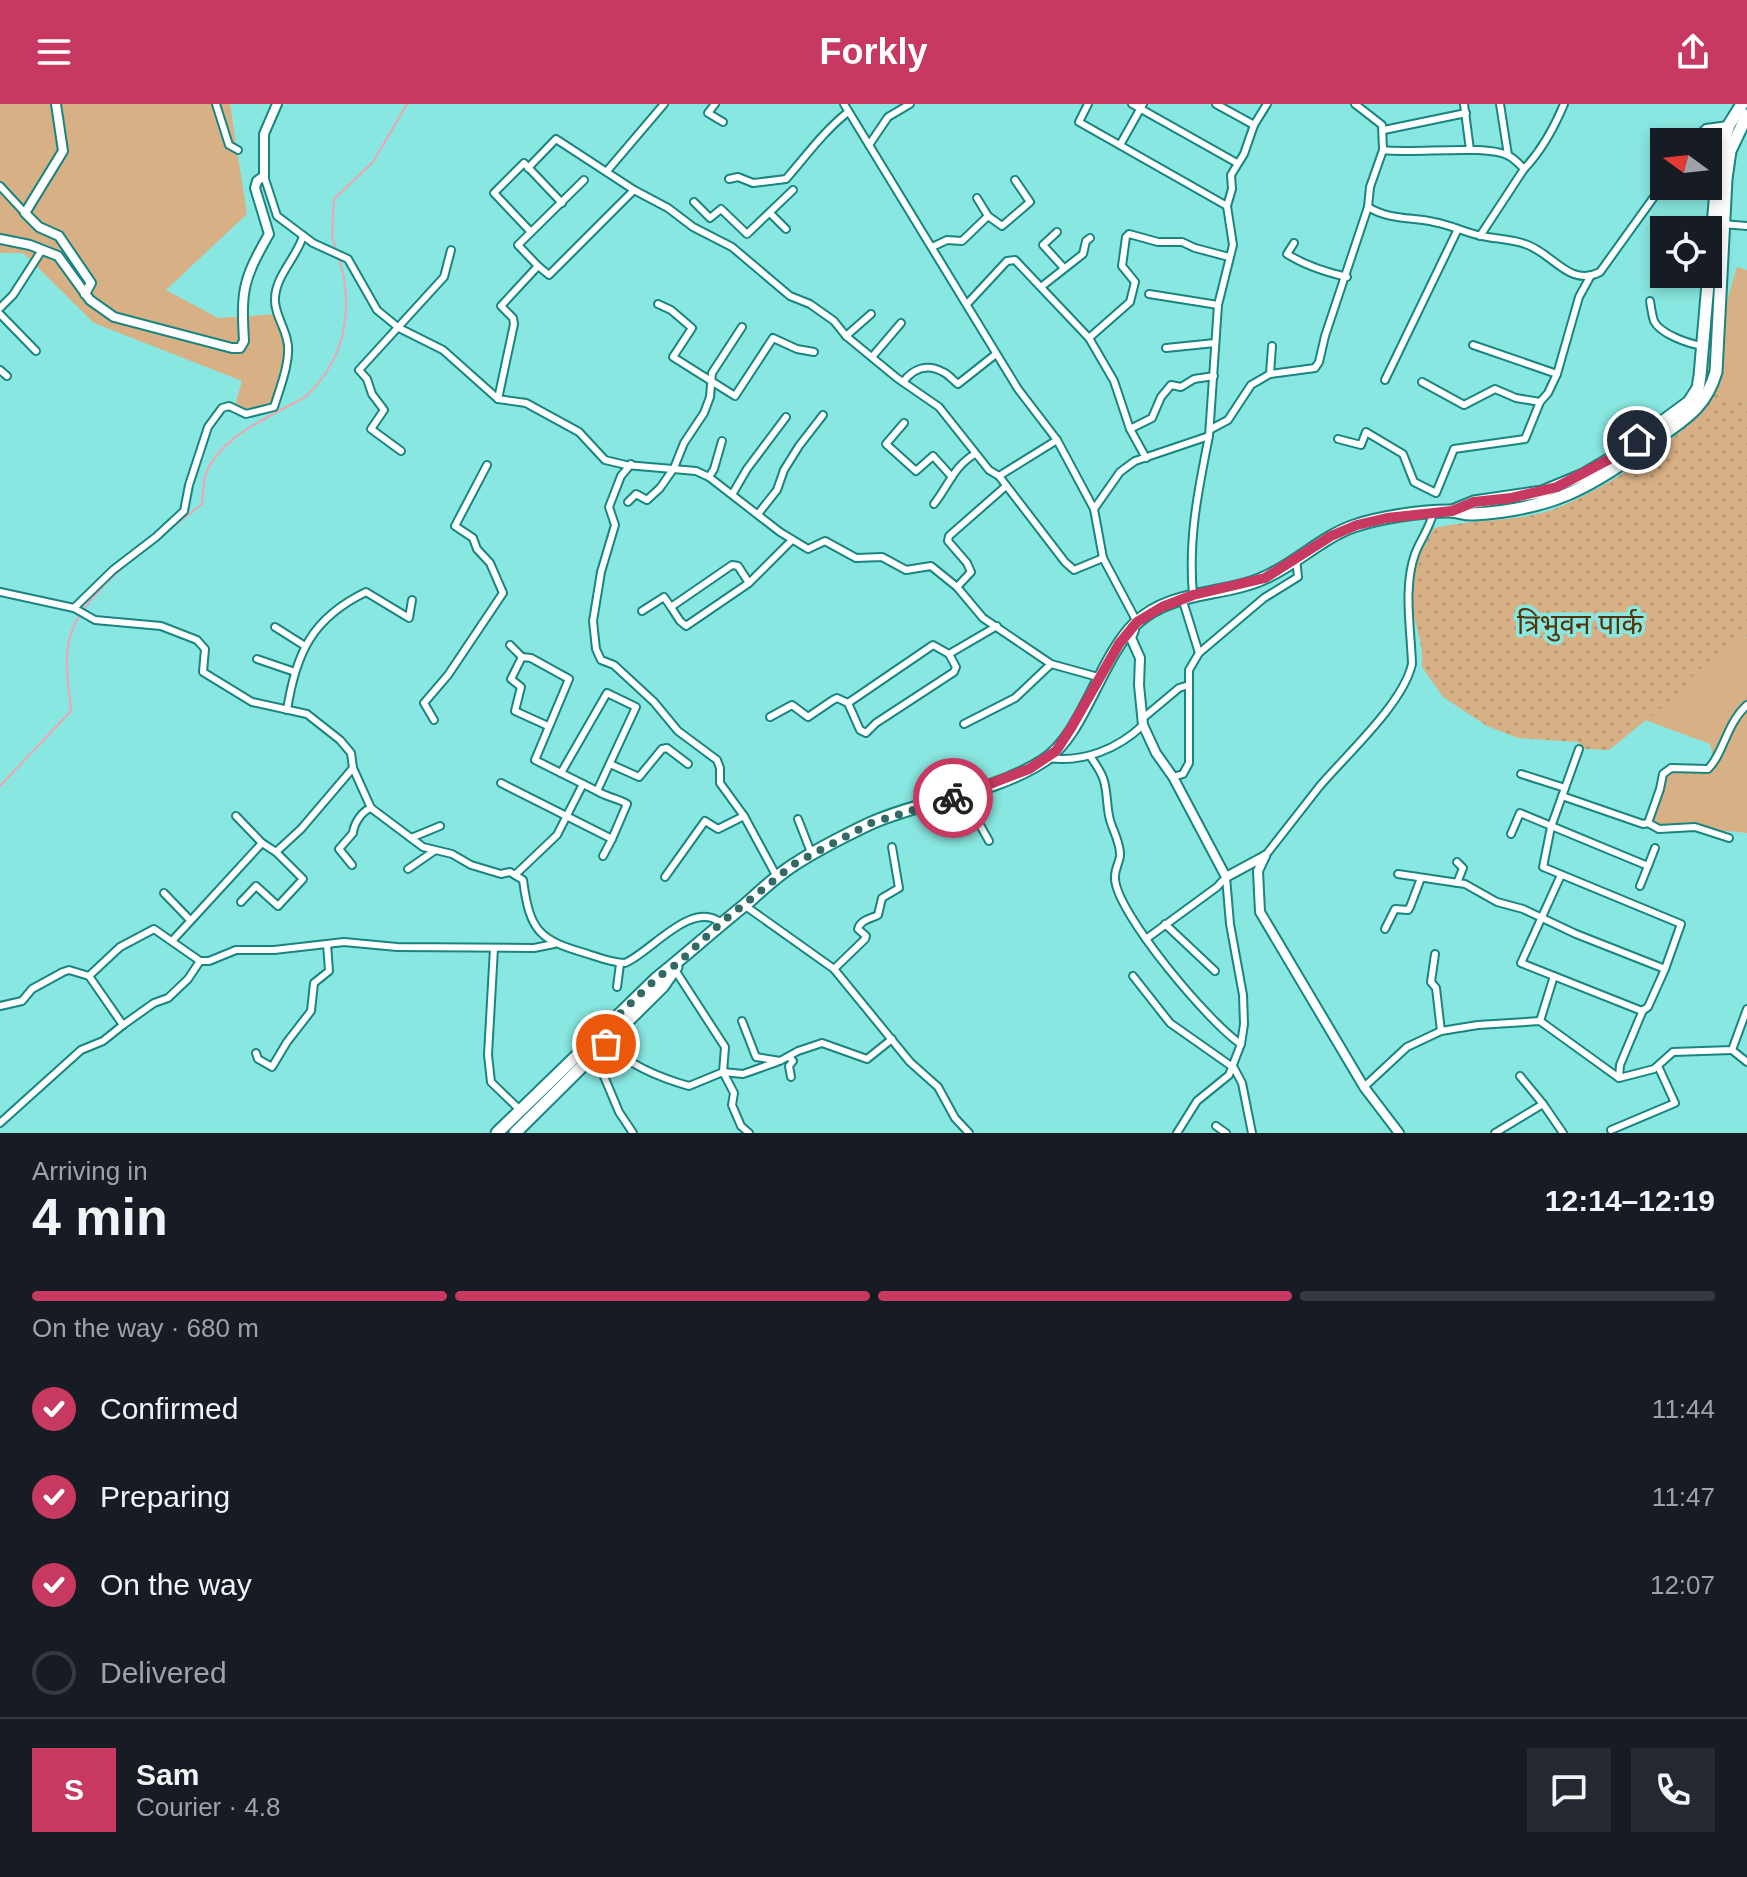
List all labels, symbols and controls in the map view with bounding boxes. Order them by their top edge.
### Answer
icon: menu [32,30,76,74]
icon: share [1671,30,1715,74]
text: Forkly [819,31,928,72]
north arrow [1650,128,1722,200]
map controls [1650,128,1722,288]
button: locate [1650,216,1722,288]
pin [1603,406,1671,474]
icon: home [1615,418,1659,462]
park label: त्रिभुवन पार्क [1517,608,1643,642]
courier [913,758,993,838]
icon: bike [931,776,975,820]
pin [572,1010,640,1078]
icon: bag [584,1022,628,1066]
text: Arriving in [32,1156,148,1186]
text: 12:14–12:19 [1545,1184,1715,1217]
text: 4 min [32,1188,168,1246]
text: On the way · 680 m [32,1313,259,1343]
icon: check [32,1387,76,1431]
text: Confirmed [100,1392,238,1425]
text: 11:44 [1652,1394,1715,1424]
icon: check [32,1475,76,1519]
text: Preparing [100,1480,230,1513]
text: 11:47 [1652,1482,1715,1512]
icon: check [32,1563,76,1607]
text: On the way [100,1568,252,1601]
text: 12:07 [1650,1570,1715,1600]
text: Delivered [100,1656,227,1689]
button: chat [1527,1748,1611,1832]
button: phone [1631,1748,1715,1832]
text: Sam [136,1758,199,1791]
text: S [64,1773,84,1806]
text: Courier · 4.8 [136,1792,281,1822]

